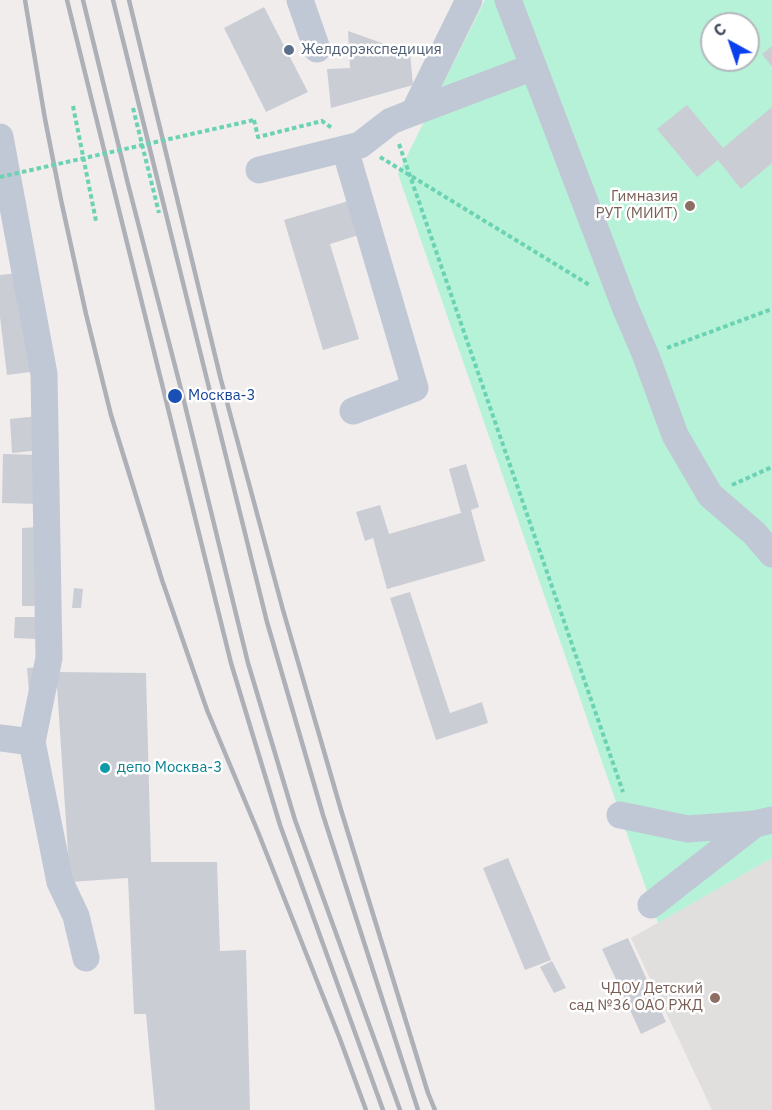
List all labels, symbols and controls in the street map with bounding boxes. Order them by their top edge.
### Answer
north arrow [700,12,760,72]
text: С [709,19,730,41]
place label: Желдорэкспедиция [301,41,442,59]
marker: Желдорэкспедиция [282,43,296,57]
place label: Гимназия РУТ (МИИТ) [595,188,678,223]
marker: Гимназия РУТ (МИИТ) [683,199,697,213]
marker: Москва-3 [166,387,184,405]
place label: Москва-3 [188,387,256,405]
place label: депо Москва-3 [117,759,222,777]
marker: депо Москва-3 [98,761,112,775]
place label: ЧДОУ Детский сад №36 ОАО РЖД [569,980,703,1015]
marker: ЧДОУ Детский сад №36 ОАО РЖД [708,991,722,1005]

